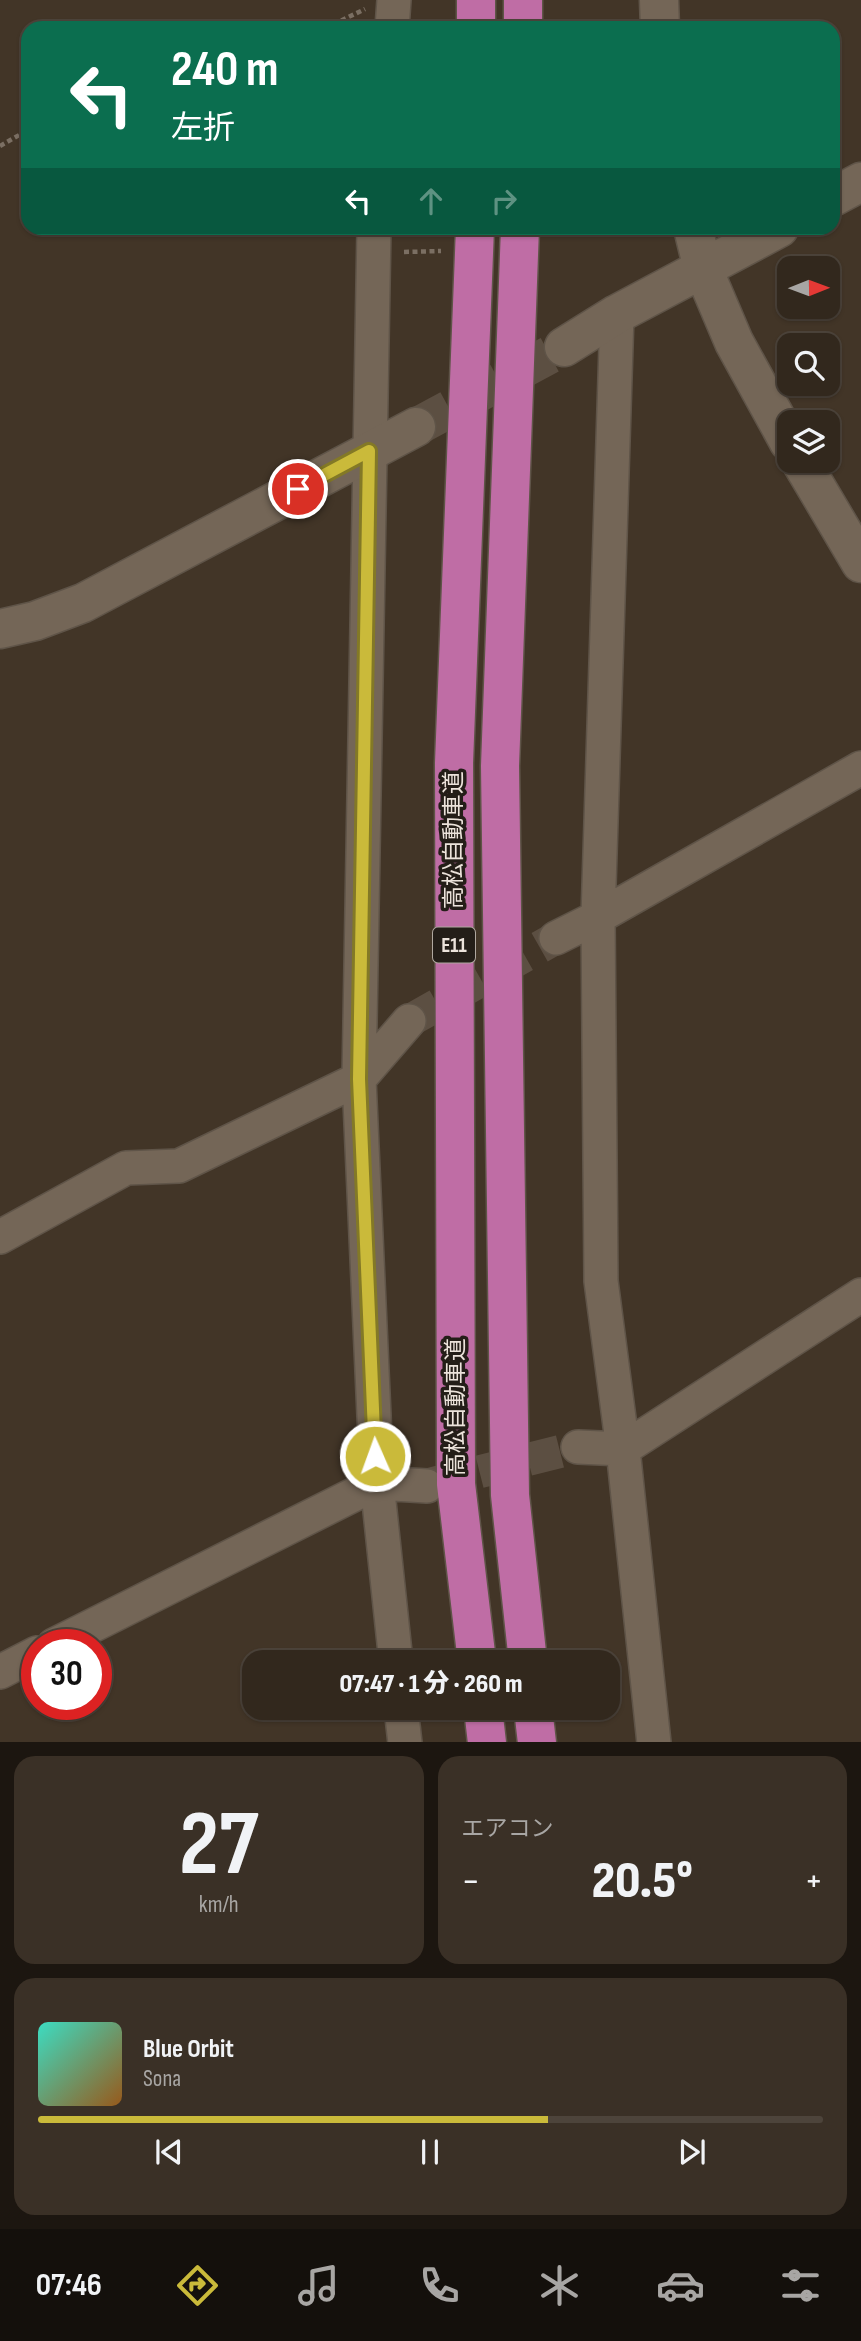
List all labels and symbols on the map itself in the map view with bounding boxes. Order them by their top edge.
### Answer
north arrow [777,256,840,318]
pin [268,459,328,519]
street label: 高松自動車道 [440,771,468,909]
road number: E11 [433,928,475,962]
street label: 高松自動車道 [442,1338,470,1476]
position arrow [338,1419,412,1493]
speed limit sign: 30 [21,1629,112,1720]

